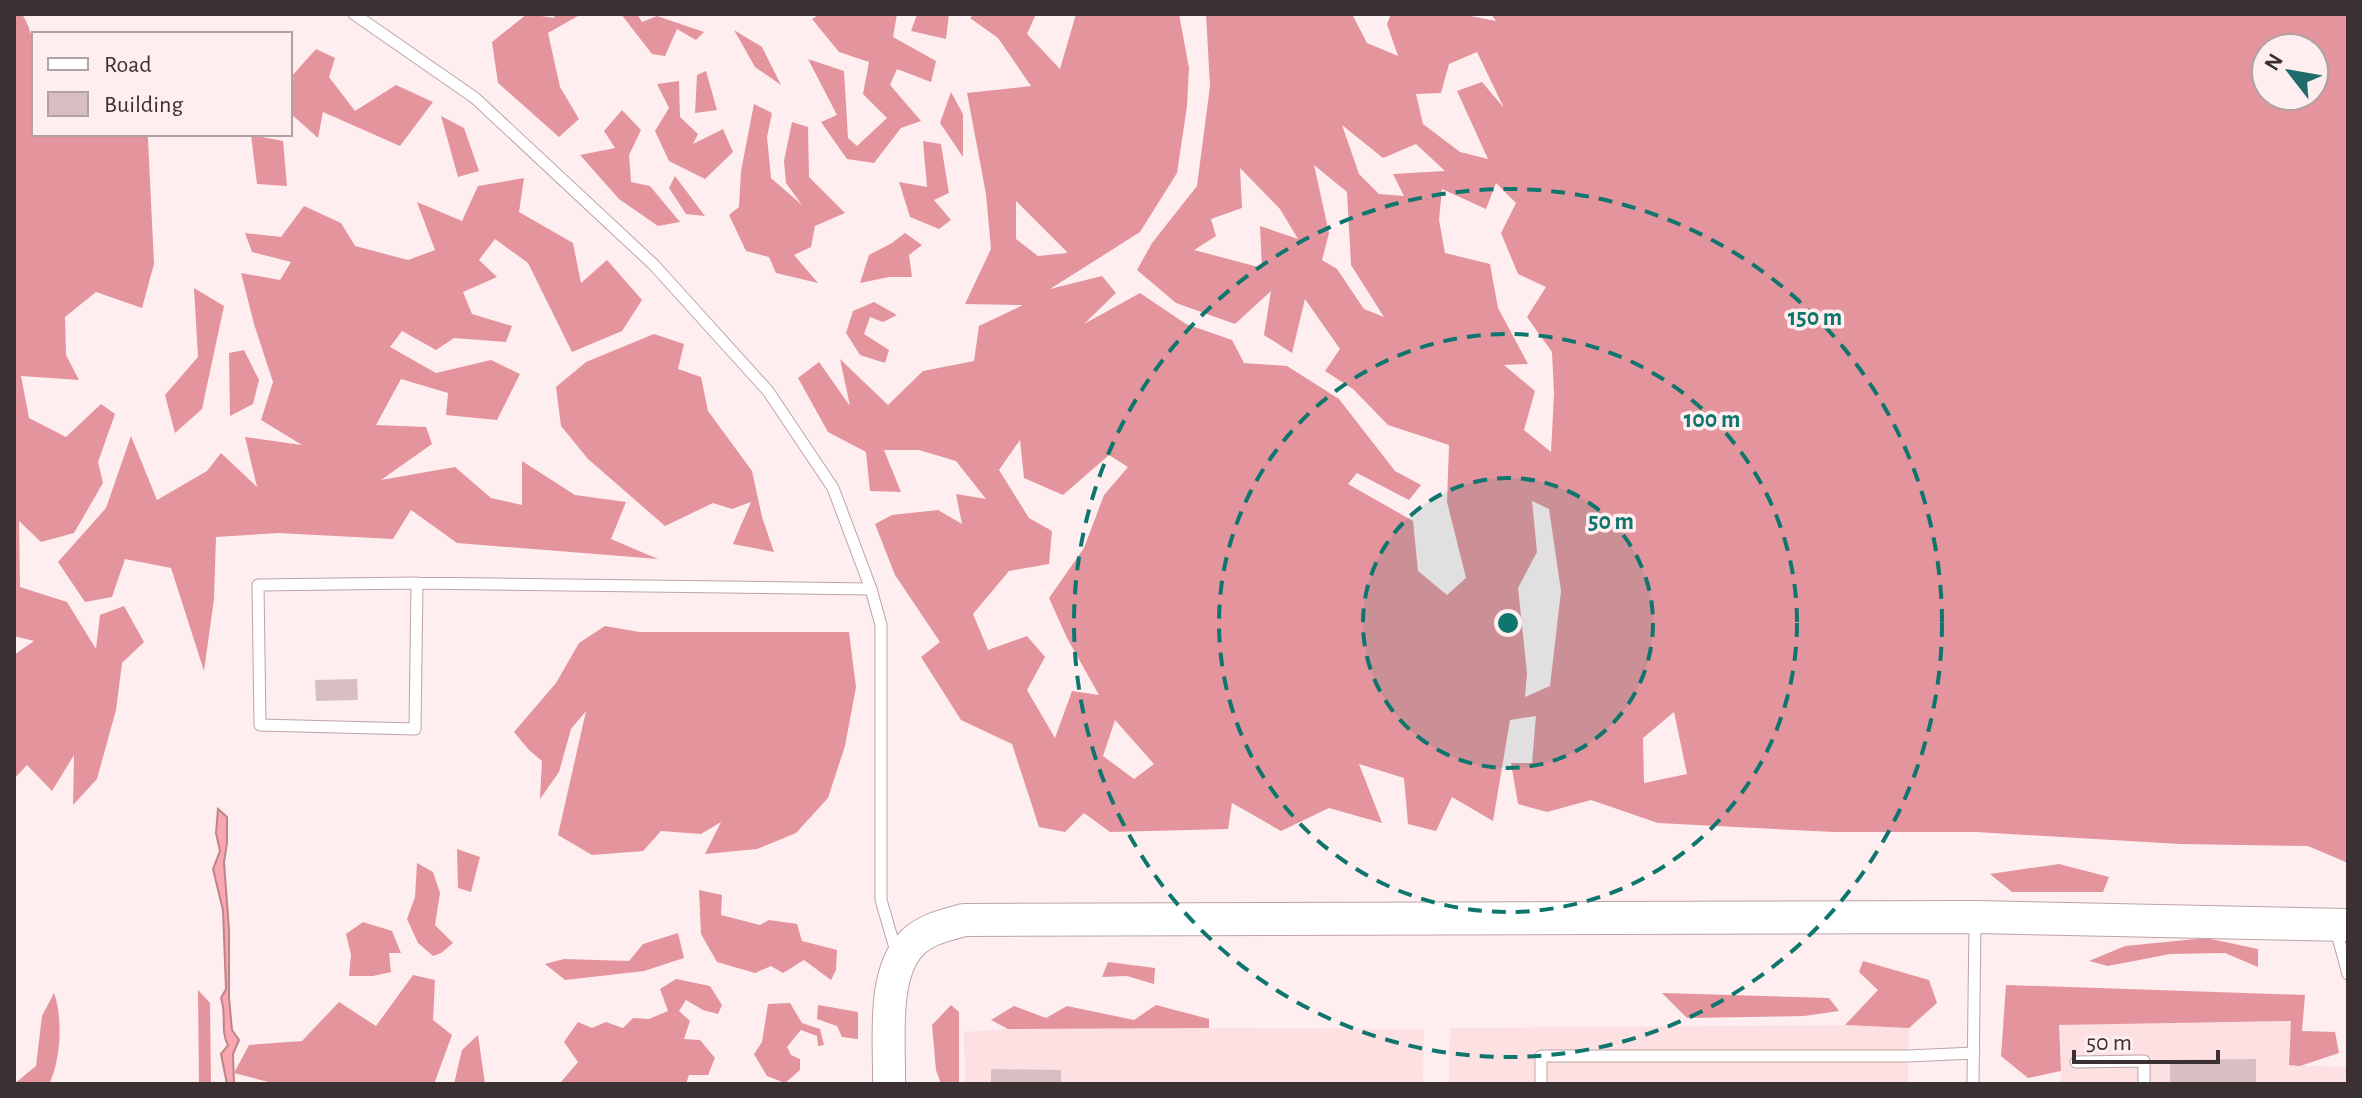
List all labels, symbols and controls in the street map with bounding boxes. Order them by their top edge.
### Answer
legend [32,32,292,136]
north arrow [2250,32,2330,112]
text: N [2260,50,2287,74]
text: Road [104,53,152,77]
text: Building [104,93,183,117]
text: 150 m [1788,306,1842,330]
text: 100 m [1684,408,1740,432]
text: 50 m [1588,510,1634,534]
centre of rings [1494,609,1522,637]
scale bar [2074,1014,2218,1064]
text: 50 m [2086,1031,2132,1055]

